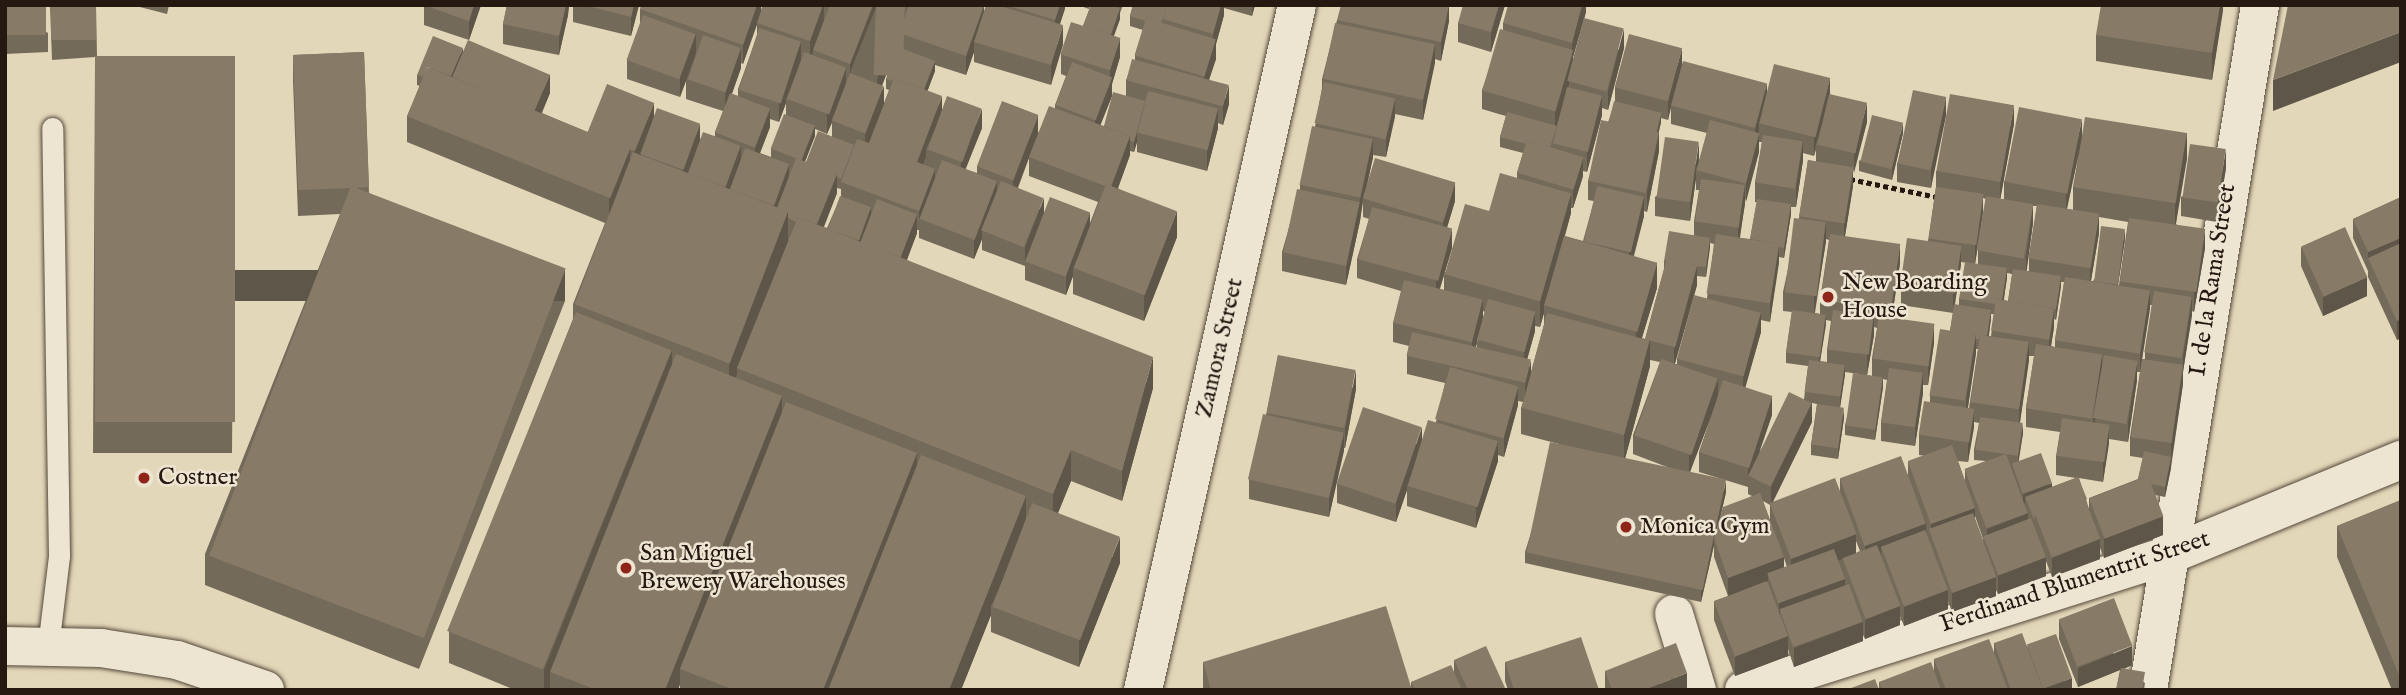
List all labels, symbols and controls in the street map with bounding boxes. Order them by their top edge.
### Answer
street label: I. de la Rama Street [2184,182,2242,378]
place label: New Boarding House [1842,269,1987,325]
street label: Zamora Street [1190,275,1250,421]
marker: New Boarding House [1820,289,1836,305]
place label: Costner [158,464,237,492]
marker: Costner [136,470,152,486]
place label: Monica Gym [1640,513,1770,541]
marker: Monica Gym [1618,519,1634,535]
street label: Ferdinand Blumentrit Street [1937,525,2213,639]
place label: San Miguel Brewery Warehouses [640,540,846,596]
marker: San Miguel Brewery Warehouses [618,560,634,576]

